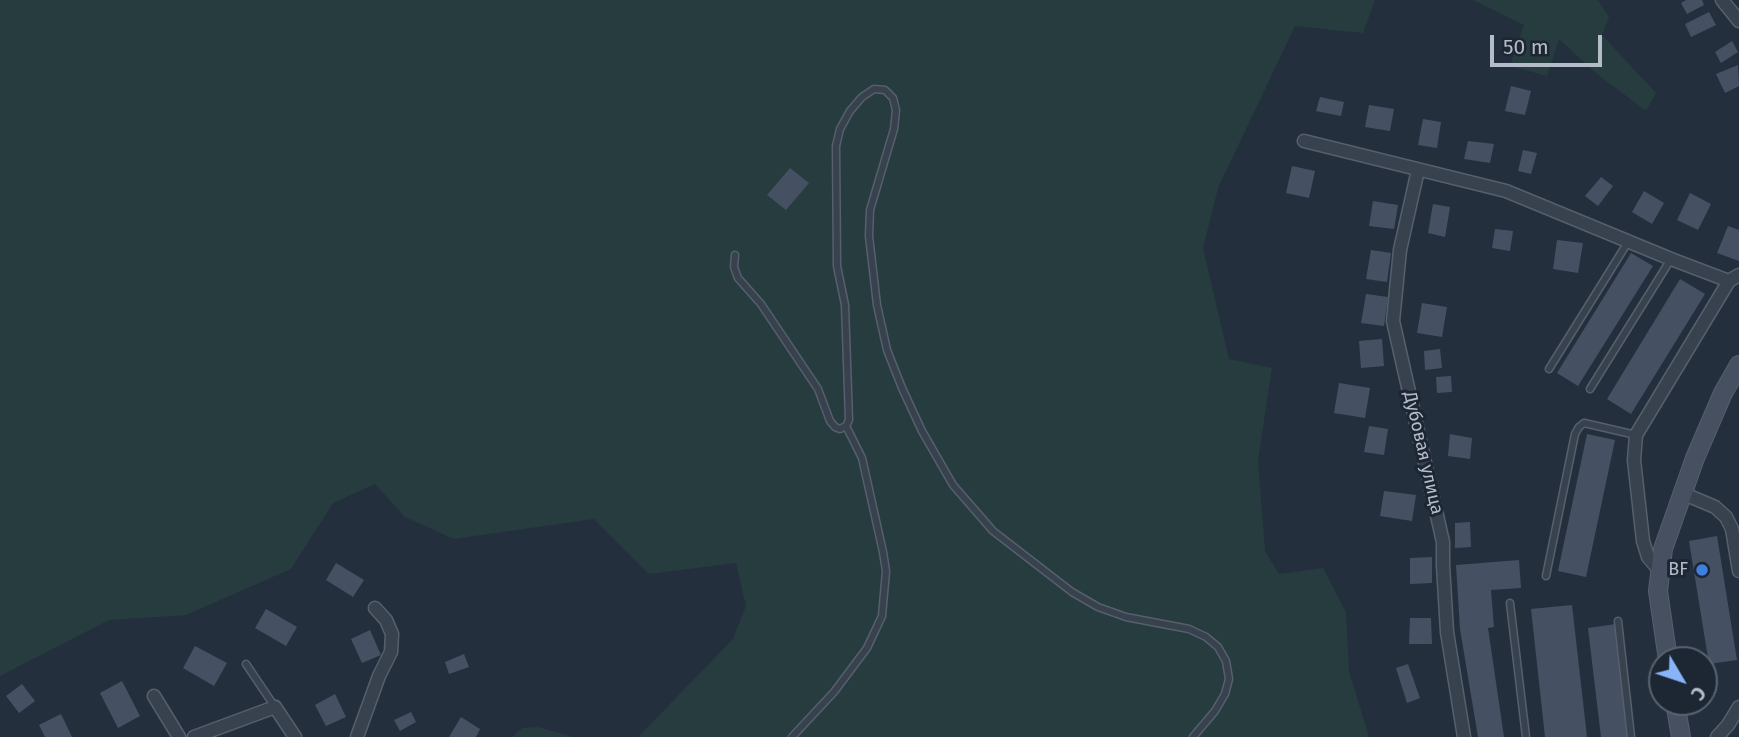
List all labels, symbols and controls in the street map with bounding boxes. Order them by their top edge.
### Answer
scale bar [1494,21,1606,65]
text: 50 m [1503,34,1549,60]
street label: Дубовая улица [1398,390,1448,516]
place label: BF [1668,559,1688,581]
marker: BF [1694,562,1710,578]
north arrow [1648,646,1718,716]
text: С [1686,682,1711,705]

